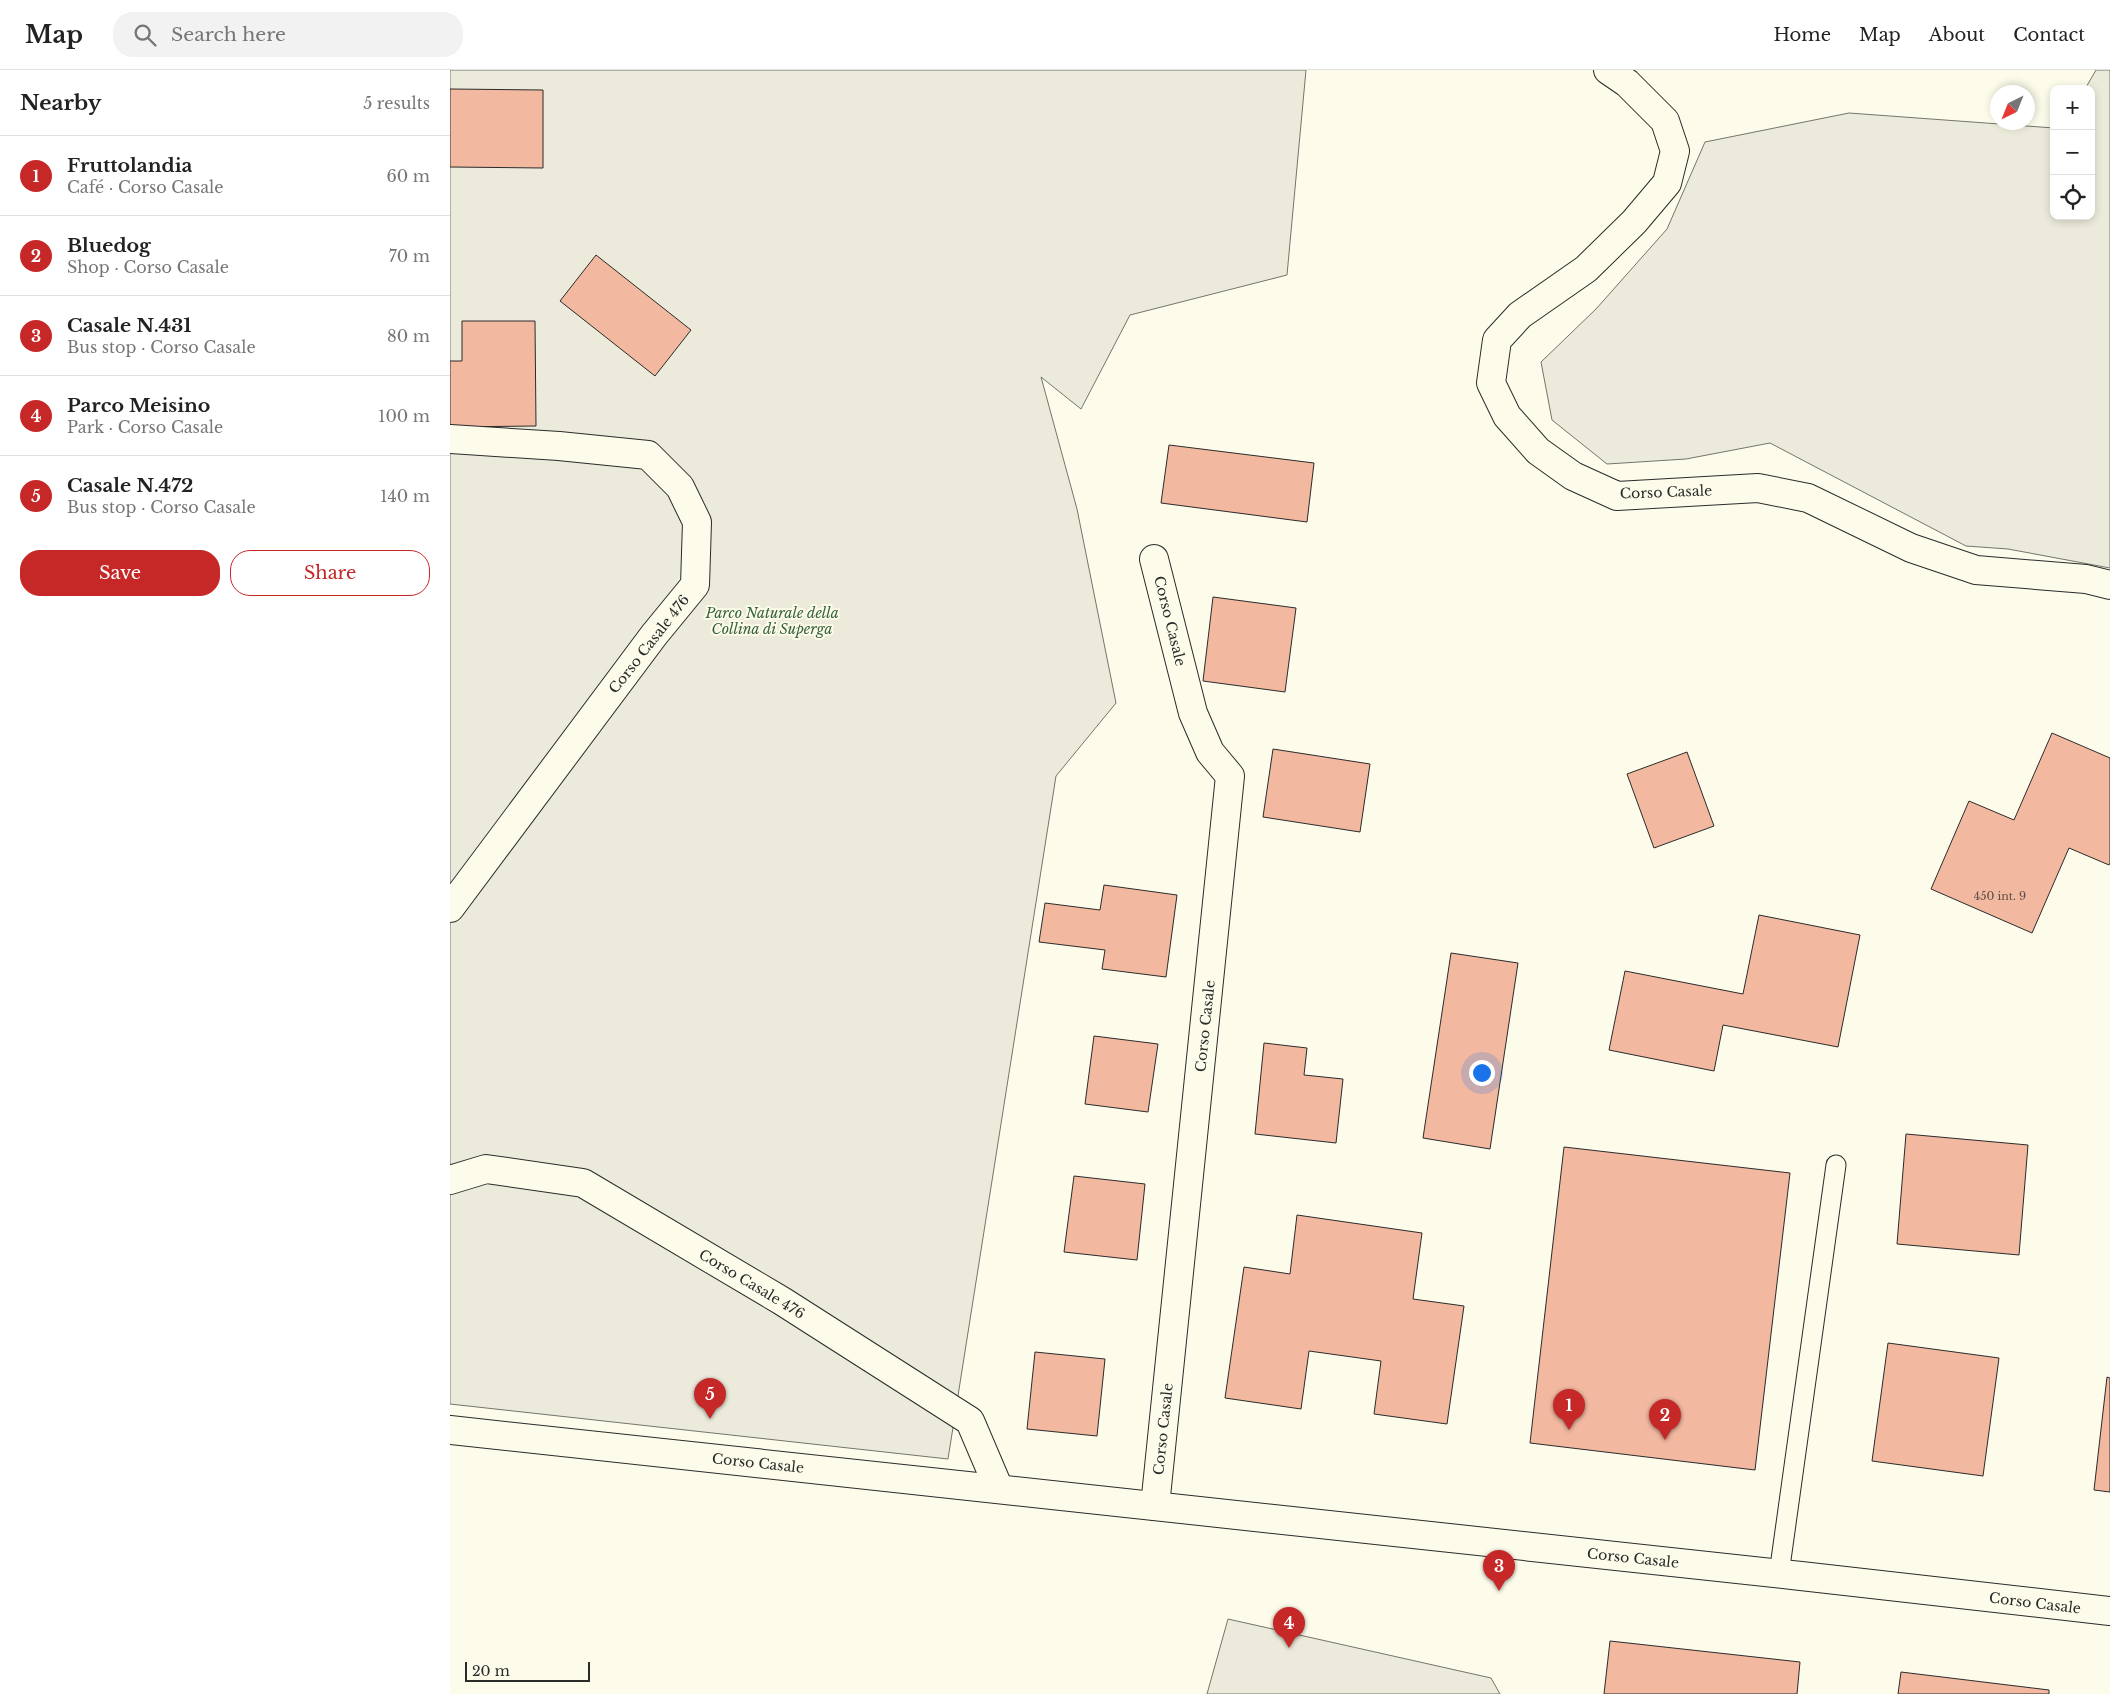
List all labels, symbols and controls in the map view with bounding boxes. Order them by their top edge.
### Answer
search box [113,12,463,57]
text: Map [25,20,83,49]
icon: search [131,21,159,49]
text: Search here [171,23,286,46]
text: Home [1773,24,1831,46]
text: Map [1859,24,1901,46]
text: About [1929,24,1985,46]
text: Contact [2013,24,2085,46]
north arrow [1990,85,2035,130]
map controls [2050,85,2095,220]
button: + [2050,85,2095,130]
text: Nearby [20,90,101,116]
text: 5 results [363,93,430,113]
button: − [2050,130,2095,175]
text: Fruttolandia [67,154,193,177]
text: 1 [33,166,39,186]
text: 60 m [387,166,430,186]
button: locate [2050,175,2095,220]
text: Café · Corso Casale [67,177,223,197]
text: Bluedog [67,234,151,257]
text: 2 [31,246,41,266]
text: 70 m [389,246,430,266]
text: Shop · Corso Casale [67,257,229,277]
text: Casale N.431 [67,314,192,337]
text: 3 [31,326,41,346]
text: 80 m [387,326,430,346]
text: Bus stop · Corso Casale [67,337,256,357]
text: Parco Meisino [67,394,210,417]
text: 4 [31,406,41,426]
text: 100 m [378,406,430,426]
text: Park · Corso Casale [67,417,223,437]
text: Casale N.472 [67,474,193,497]
street label: Corso Casale [1620,481,1712,503]
text: 5 [31,486,41,506]
text: 140 m [380,486,430,506]
text: Bus stop · Corso Casale [67,497,256,517]
button: Save [20,550,220,596]
button: Share [230,550,430,596]
street label: Corso Casale [1150,574,1190,668]
street label: Corso Casale 476 [605,591,693,697]
park label: Parco Naturale della Collina di Superga [704,604,839,638]
house number: 450 int. 9 [1974,889,2026,903]
street label: Corso Casale [1191,979,1219,1073]
your location [1469,1060,1495,1086]
street label: Corso Casale 476 [696,1245,808,1323]
pin: 5 [694,1378,726,1419]
street label: Corso Casale [1149,1382,1177,1476]
pin: 1 [1553,1389,1585,1430]
pin: 2 [1649,1399,1681,1440]
street label: Corso Casale [711,1449,805,1477]
street label: Corso Casale [1586,1544,1680,1572]
pin: 3 [1483,1550,1515,1591]
street label: Corso Casale [1988,1588,2082,1618]
pin: 4 [1273,1607,1305,1648]
scale bar [465,1659,590,1682]
text: 20 m [472,1662,510,1680]

